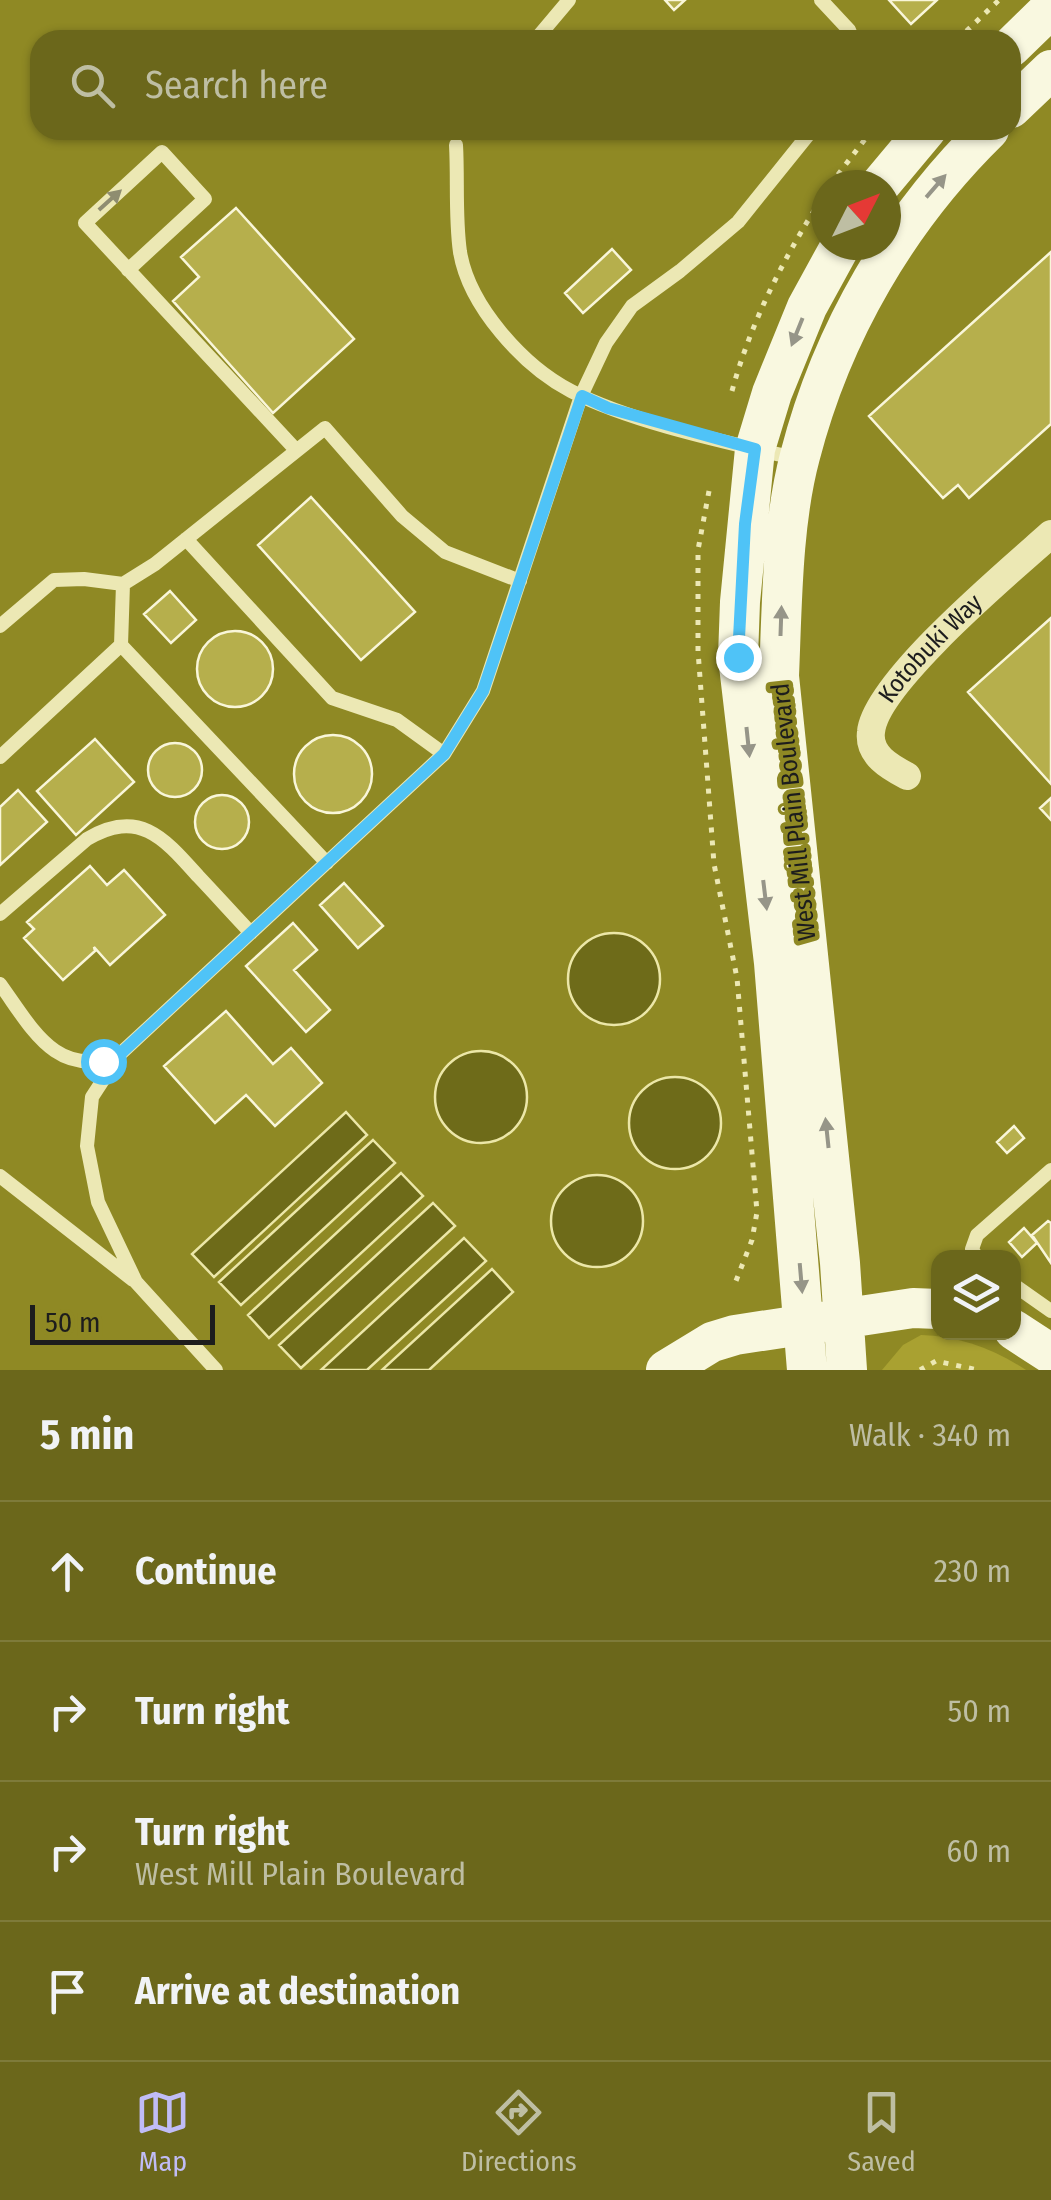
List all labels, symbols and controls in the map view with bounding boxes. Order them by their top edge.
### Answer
search box [30,30,1021,140]
icon: search [65,58,120,113]
text: Search here [145,62,328,108]
north arrow [811,170,901,260]
one-way arrow [925,174,947,199]
one-way arrow [98,189,122,212]
one-way arrow [788,317,804,347]
street label: Kotobuki Way [872,588,989,709]
one-way arrow [773,605,789,637]
route end [716,635,762,681]
street label: West Mill Plain Boulevard [766,682,822,942]
one-way arrow [740,727,756,759]
one-way arrow [758,880,774,911]
route start [81,1039,127,1085]
one-way arrow [819,1116,835,1148]
map controls [931,1250,1021,1340]
button: layers [931,1250,1021,1340]
one-way arrow [793,1263,809,1295]
scale bar [30,1300,215,1344]
text: 50 m [45,1306,101,1339]
text: 5 min [40,1410,134,1460]
text: Walk · 340 m [849,1416,1011,1454]
icon: ahead [40,1544,95,1599]
text: Continue [135,1548,276,1594]
text: 230 m [934,1552,1011,1590]
icon: right [40,1684,95,1739]
text: Turn right [135,1688,289,1734]
text: 50 m [948,1692,1011,1730]
text: Turn right [135,1809,289,1855]
icon: right [40,1824,95,1879]
text: 60 m [946,1832,1011,1870]
text: West Mill Plain Boulevard [135,1855,466,1893]
icon: arrive [40,1964,95,2019]
text: Arrive at destination [135,1968,460,2014]
tab: Map [135,2085,190,2178]
tab: Directions [461,2085,577,2178]
tab: Saved [847,2085,916,2178]

